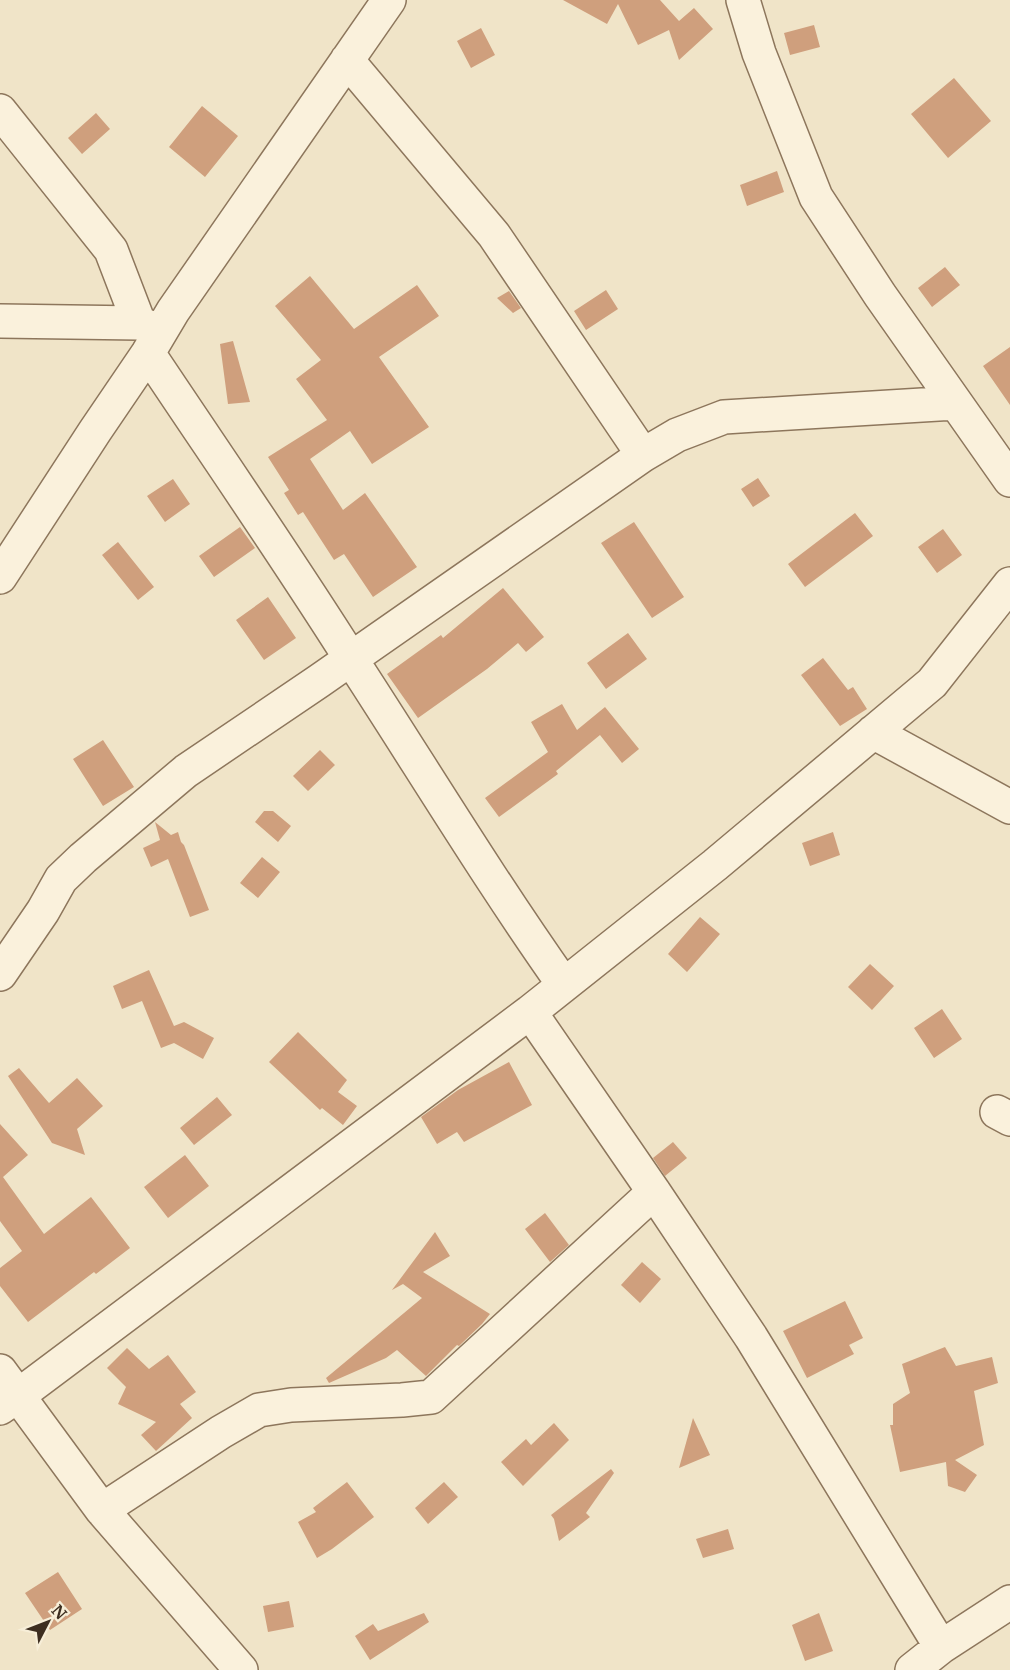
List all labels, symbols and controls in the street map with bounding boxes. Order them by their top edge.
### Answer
north arrow [18,1592,78,1652]
text: N [47,1601,71,1624]

